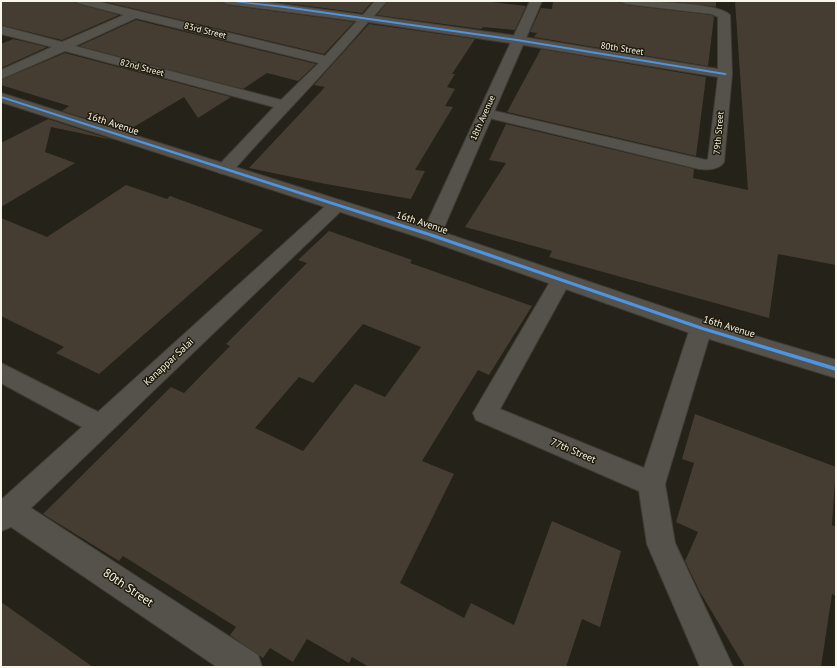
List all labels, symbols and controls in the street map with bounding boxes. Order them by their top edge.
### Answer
street label: 83rd Street [183,21,227,41]
street label: 80th Street [600,40,644,58]
street label: 82nd Street [119,57,165,79]
street label: 18th Avenue [468,94,498,142]
street label: 16th Avenue [86,110,140,138]
street label: 79th Street [712,111,726,155]
street label: 16th Avenue [395,209,449,237]
street label: 16th Avenue [702,313,756,341]
street label: Kanappar Salai [142,336,196,388]
street label: 77th Street [549,436,597,466]
street label: 80th Street [100,566,156,610]

